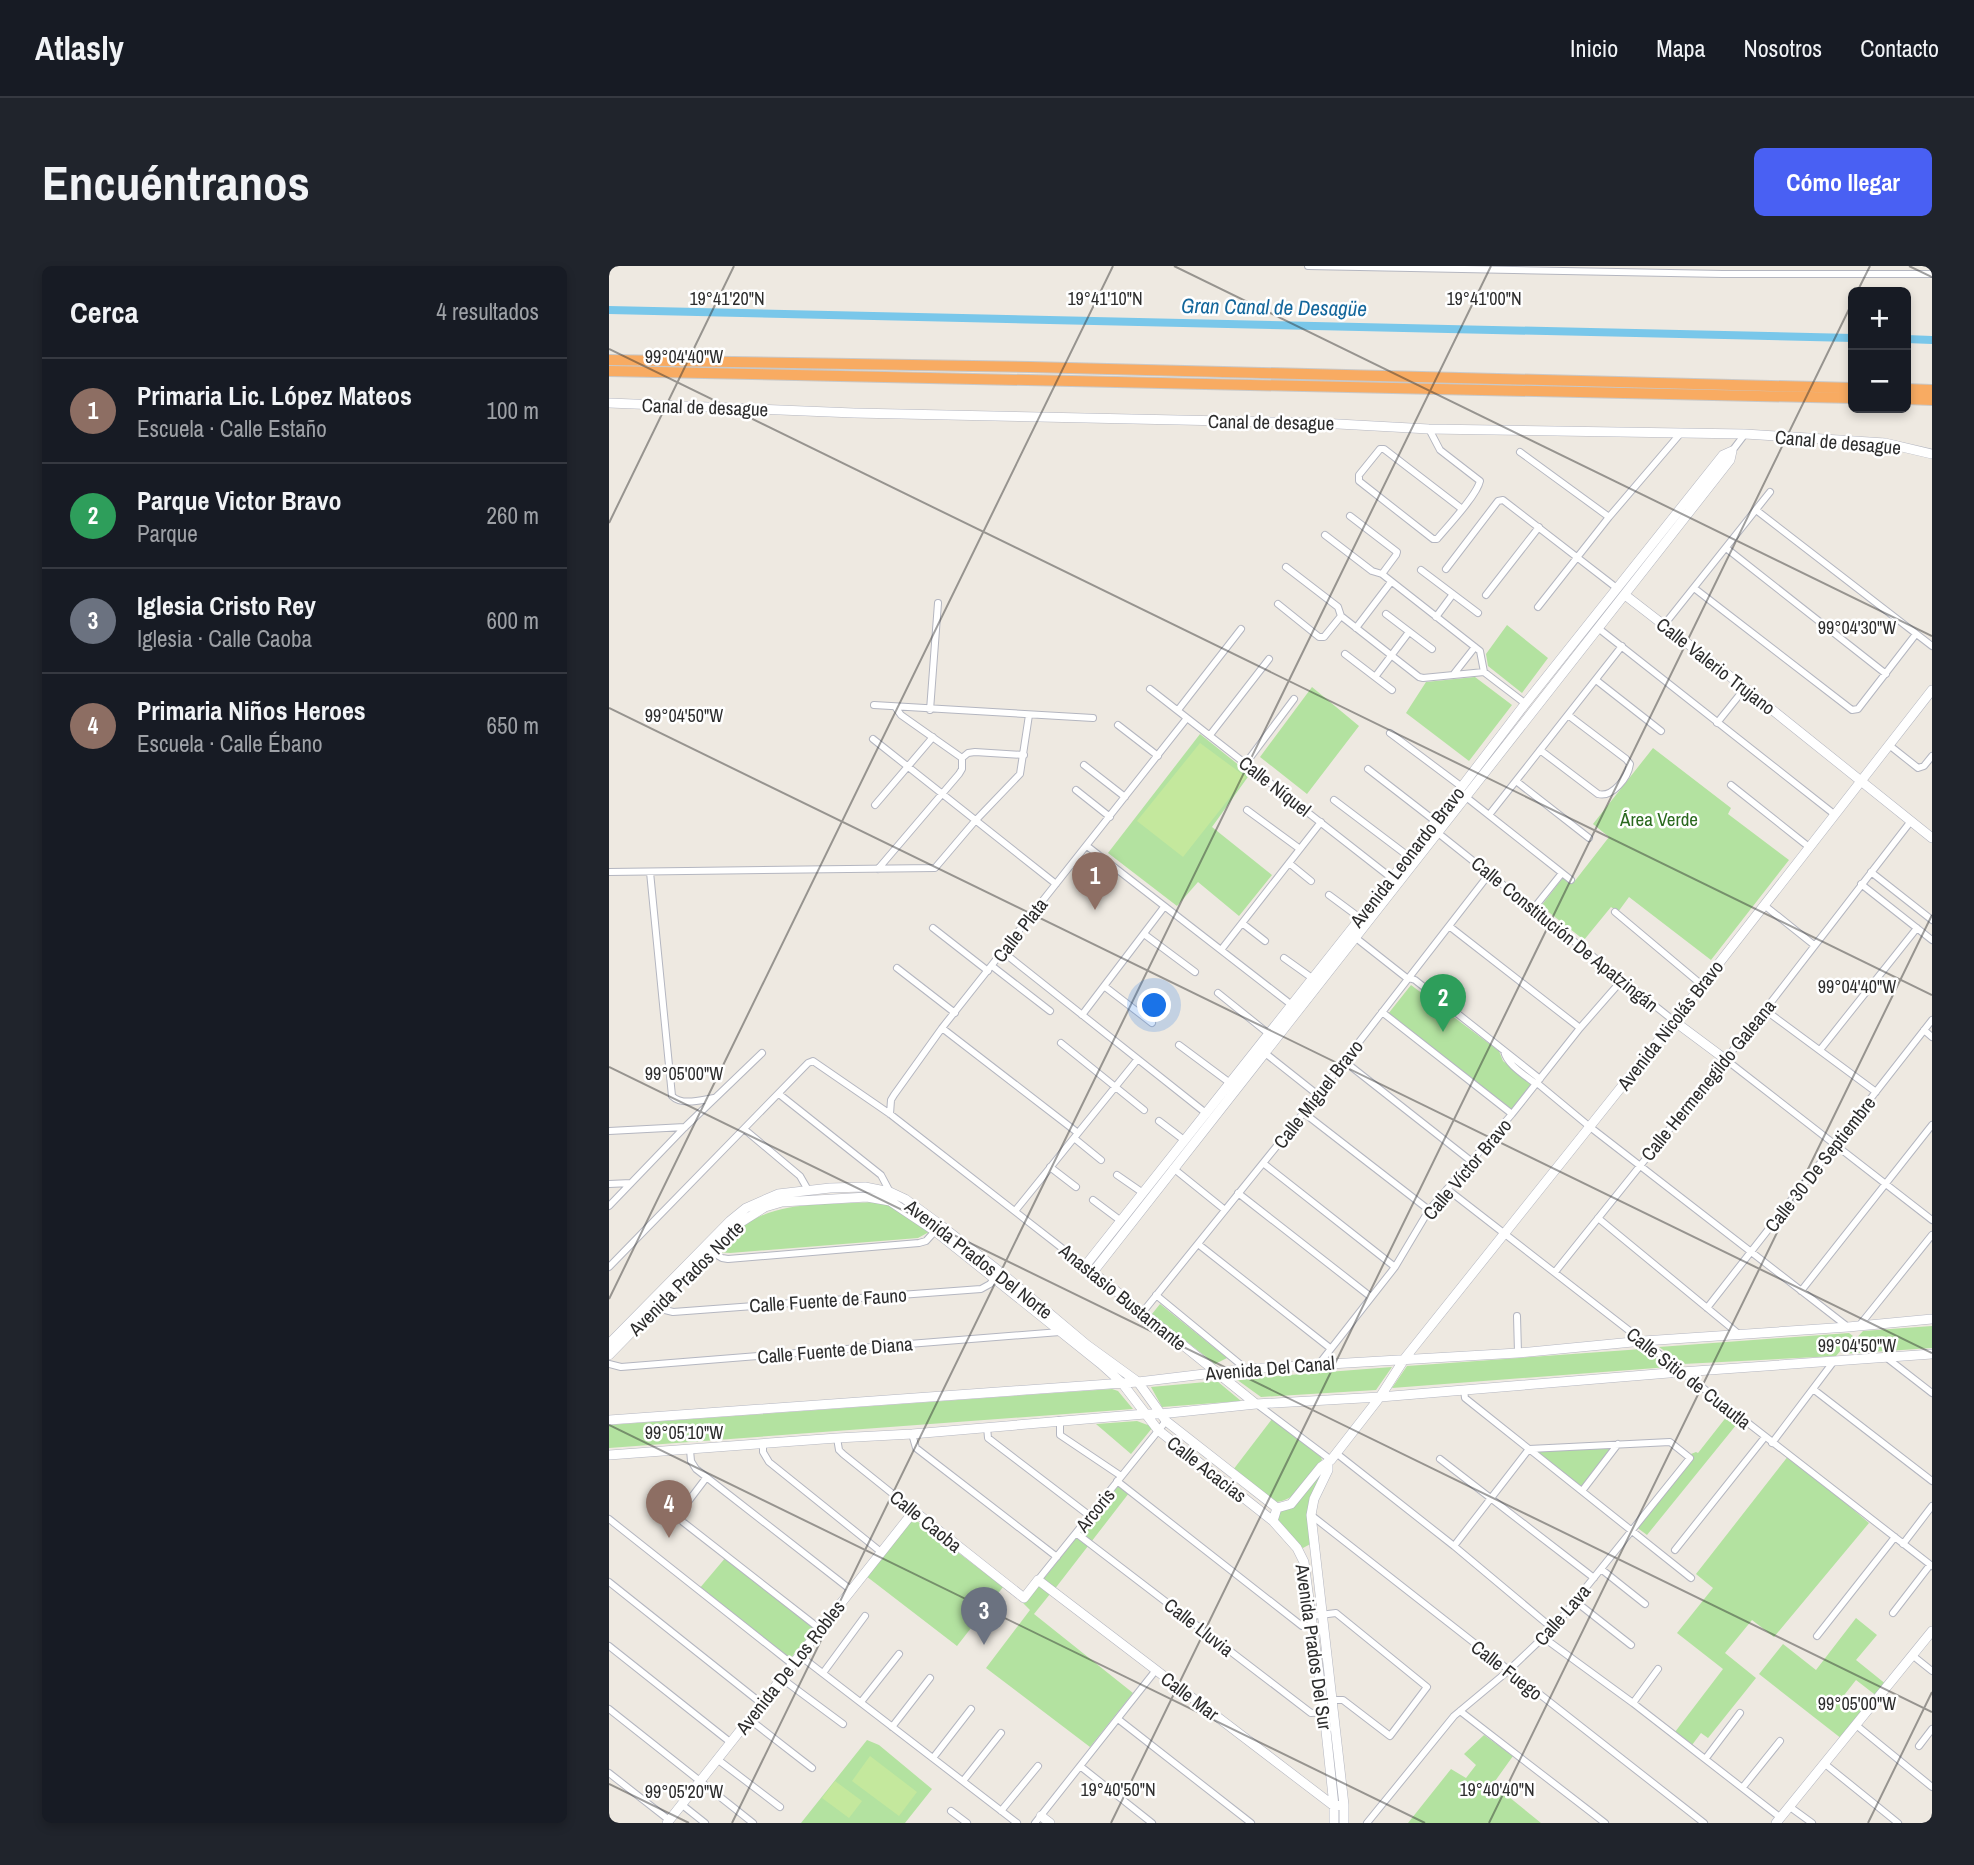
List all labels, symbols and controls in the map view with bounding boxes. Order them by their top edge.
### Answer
text: Atlasly [35,26,124,70]
text: Inicio [1570,32,1618,64]
text: Mapa [1656,32,1705,64]
text: Nosotros [1743,32,1822,64]
text: Contacto [1860,32,1939,64]
button: Cómo llegar [1754,148,1932,216]
text: Encuéntranos [42,149,310,215]
text: 19°41'20"N [689,286,765,311]
text: 19°41'10"N [1067,286,1143,311]
text: 19°41'00"N [1446,286,1522,311]
map controls [1848,287,1911,413]
button: + [1848,287,1911,350]
water label: Gran Canal de Desagüe [1181,291,1367,323]
text: Cerca [70,292,138,332]
text: 4 resultados [436,296,539,327]
text: 99°04'40"W [645,344,723,369]
button: − [1848,350,1911,413]
text: Primaria Lic. López Mateos [137,378,412,413]
street label: Canal de desague [641,392,769,422]
text: 1 [88,395,98,426]
text: 100 m [487,395,539,426]
street label: Canal de desague [1208,408,1334,436]
text: Escuela · Calle Estaño [137,413,327,444]
street label: Canal de desague [1774,424,1902,460]
text: Parque Victor Bravo [137,483,342,518]
text: 2 [88,500,98,531]
text: 260 m [487,500,539,531]
text: Parque [137,518,198,549]
text: Iglesia Cristo Rey [137,588,316,623]
text: 3 [88,605,98,636]
text: 600 m [487,605,539,636]
street label: Calle Valerio Trujano [1651,611,1781,721]
text: 99°04'30"W [1818,615,1896,640]
text: Iglesia · Calle Caoba [137,623,312,654]
text: Primaria Niños Heroes [137,693,366,728]
text: 99°04'50"W [645,703,723,728]
text: 4 [88,710,98,741]
text: 650 m [487,710,539,741]
text: Escuela · Calle Ébano [137,728,323,759]
street label: Calle Níquel [1234,750,1316,822]
street label: Avenida Leonardo Bravo [1343,781,1470,934]
park label: Área Verde [1619,806,1698,832]
street label: Calle Constitución De Apatzingán [1466,850,1664,1018]
pin: 1 [1072,852,1118,910]
street label: Calle Plata [987,892,1054,968]
street label: Avenida Nicolás Bravo [1610,955,1729,1096]
pin: 2 [1420,974,1466,1032]
text: 99°04'40"W [1818,974,1896,999]
your location [1137,988,1171,1022]
street label: Calle Hermenegildo Galeana [1635,993,1782,1166]
street label: Calle Miguel Bravo [1267,1034,1369,1154]
text: 99°05'00"W [645,1061,723,1086]
street label: Calle 30 De Septiembre [1759,1090,1881,1238]
street label: Calle Víctor Bravo [1417,1113,1517,1225]
street label: Avenida Prados Del Norte [899,1193,1058,1325]
street label: Avenida Prados Norte [622,1215,749,1342]
street label: Anastasio Bustamante [1053,1237,1192,1356]
street label: Calle Fuente de Fauno [748,1282,908,1318]
street label: Calle Sitio de Cuautla [1621,1321,1757,1435]
street label: Calle Fuente de Diana [756,1330,914,1370]
text: 99°04'50"W [1818,1333,1896,1358]
street label: Avenida Del Canal [1203,1349,1336,1387]
text: 99°05'10"W [645,1420,723,1445]
street label: Calle Acacias [1162,1430,1252,1508]
pin: 4 [646,1480,692,1538]
street label: Arcoris [1069,1482,1121,1538]
street label: Calle Caoba [885,1484,968,1558]
street label: Avenida Prados Del Sur [1289,1562,1339,1732]
street label: Calle Lava [1528,1578,1596,1651]
pin: 3 [961,1587,1007,1645]
street label: Calle Lluvia [1159,1592,1239,1663]
street label: Avenida De Los Robles [729,1594,851,1740]
street label: Calle Fuego [1466,1634,1548,1706]
street label: Calle Mar [1156,1666,1225,1727]
text: 99°05'00"W [1818,1691,1896,1716]
text: 19°40'50"N [1080,1777,1156,1802]
text: 19°40'40"N [1459,1777,1535,1802]
text: 99°05'20"W [645,1779,723,1804]

